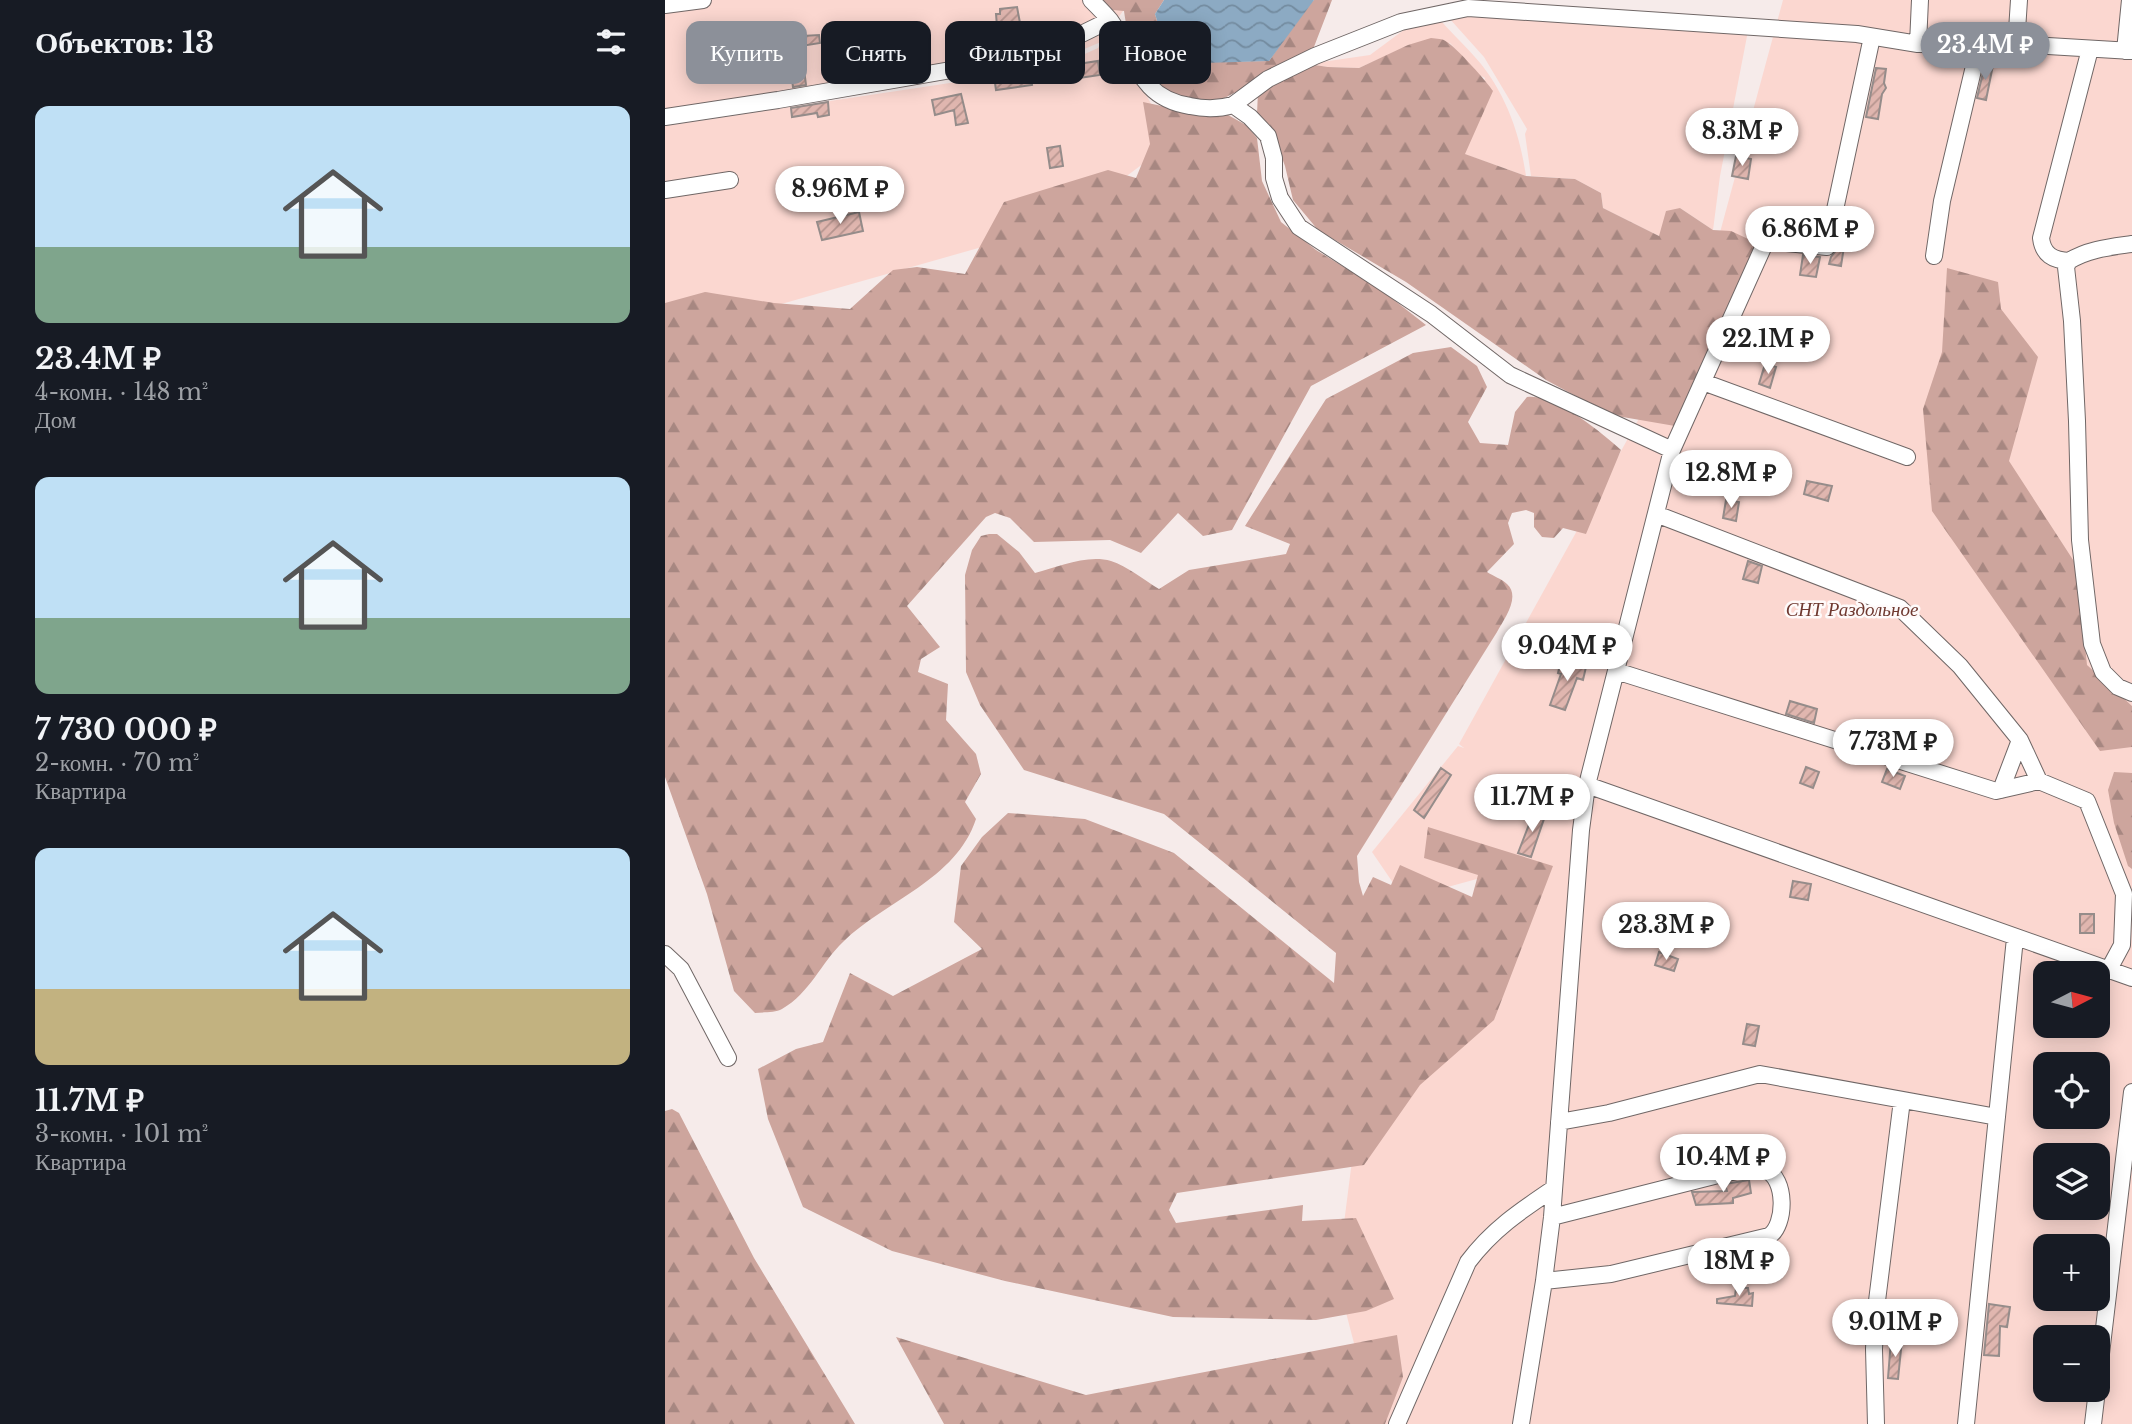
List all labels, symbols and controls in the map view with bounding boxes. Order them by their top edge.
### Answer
chip: Купить [686,21,807,84]
chip: Снять [821,21,931,84]
chip: Фильтры [945,21,1085,84]
chip: Новое [1099,21,1211,84]
pin: 23.4M ₽ [1920,22,2050,82]
icon: filters [592,23,630,61]
text: Объектов: 13 [35,24,214,61]
text: 23.4M ₽ [1937,31,2033,59]
pin: 8.3M ₽ [1685,108,1799,168]
text: 8.3M ₽ [1701,117,1783,145]
icon: home [270,151,396,277]
pin: 8.96M ₽ [775,166,905,226]
text: 8.96M ₽ [791,175,889,203]
pin: 6.86M ₽ [1745,206,1875,266]
text: 6.86M ₽ [1761,215,1859,243]
pin: 22.1M ₽ [1703,316,1833,376]
text: 22.1M ₽ [1722,325,1814,353]
text: 23.4M ₽ [35,340,161,377]
text: 4-комн. · 148 m² [35,378,208,406]
text: Дом [35,406,76,434]
pin: 12.8M ₽ [1666,450,1796,510]
text: 12.8M ₽ [1685,459,1777,487]
icon: home [270,522,396,648]
park label: СНТ Раздольное [1786,598,1918,621]
pin: 9.04M ₽ [1502,624,1632,683]
text: 9.04M ₽ [1518,632,1616,660]
text: 7 730 000 ₽ [35,711,217,748]
pin: 7.73M ₽ [1828,720,1958,779]
text: 7.73M ₽ [1849,728,1937,756]
text: 2-комн. · 70 m² [35,749,199,777]
pin: 11.7M ₽ [1467,774,1597,834]
text: Квартира [35,777,126,805]
text: 11.7M ₽ [1490,783,1574,811]
icon: home [270,893,396,1019]
pin: 23.3M ₽ [1601,902,1731,962]
text: 23.3M ₽ [1618,911,1714,939]
north arrow [2033,961,2111,1038]
map controls [2033,961,2110,1402]
button: locate [2033,1052,2110,1129]
text: 11.7M ₽ [35,1082,144,1119]
text: 3-комн. · 101 m² [35,1120,208,1148]
pin: 10.4M ₽ [1658,1134,1788,1194]
text: 10.4M ₽ [1676,1143,1770,1171]
button: layers [2033,1143,2110,1220]
text: Квартира [35,1148,126,1176]
button: + [2033,1234,2110,1311]
pin: 18M ₽ [1690,1238,1788,1298]
text: 18M ₽ [1704,1247,1774,1275]
pin: 9.01M ₽ [1830,1300,1960,1359]
text: 9.01M ₽ [1848,1308,1942,1336]
button: − [2033,1325,2110,1402]

